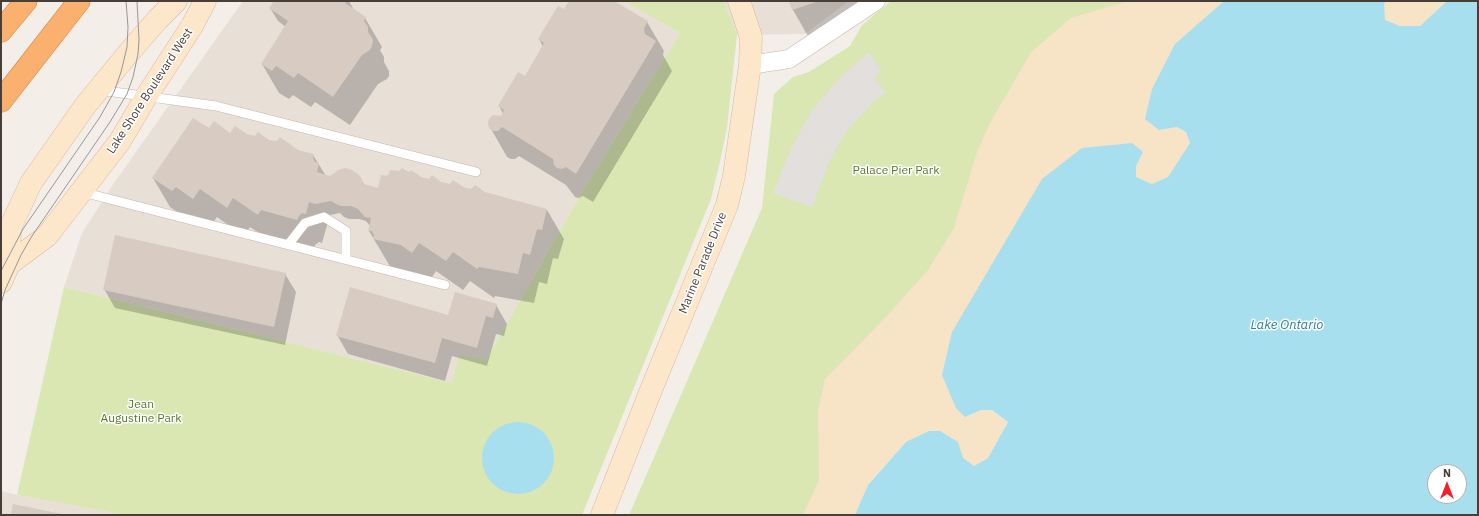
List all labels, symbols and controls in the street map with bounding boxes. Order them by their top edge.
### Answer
street label: Lake Shore Boulevard West [104,26,196,156]
park label: Palace Pier Park [853,164,939,178]
street label: Marine Parade Drive [676,210,730,316]
water label: Lake Ontario [1250,317,1324,333]
park label: Jean Augustine Park [100,398,182,426]
north arrow [1427,464,1467,504]
text: N [1443,466,1451,480]

